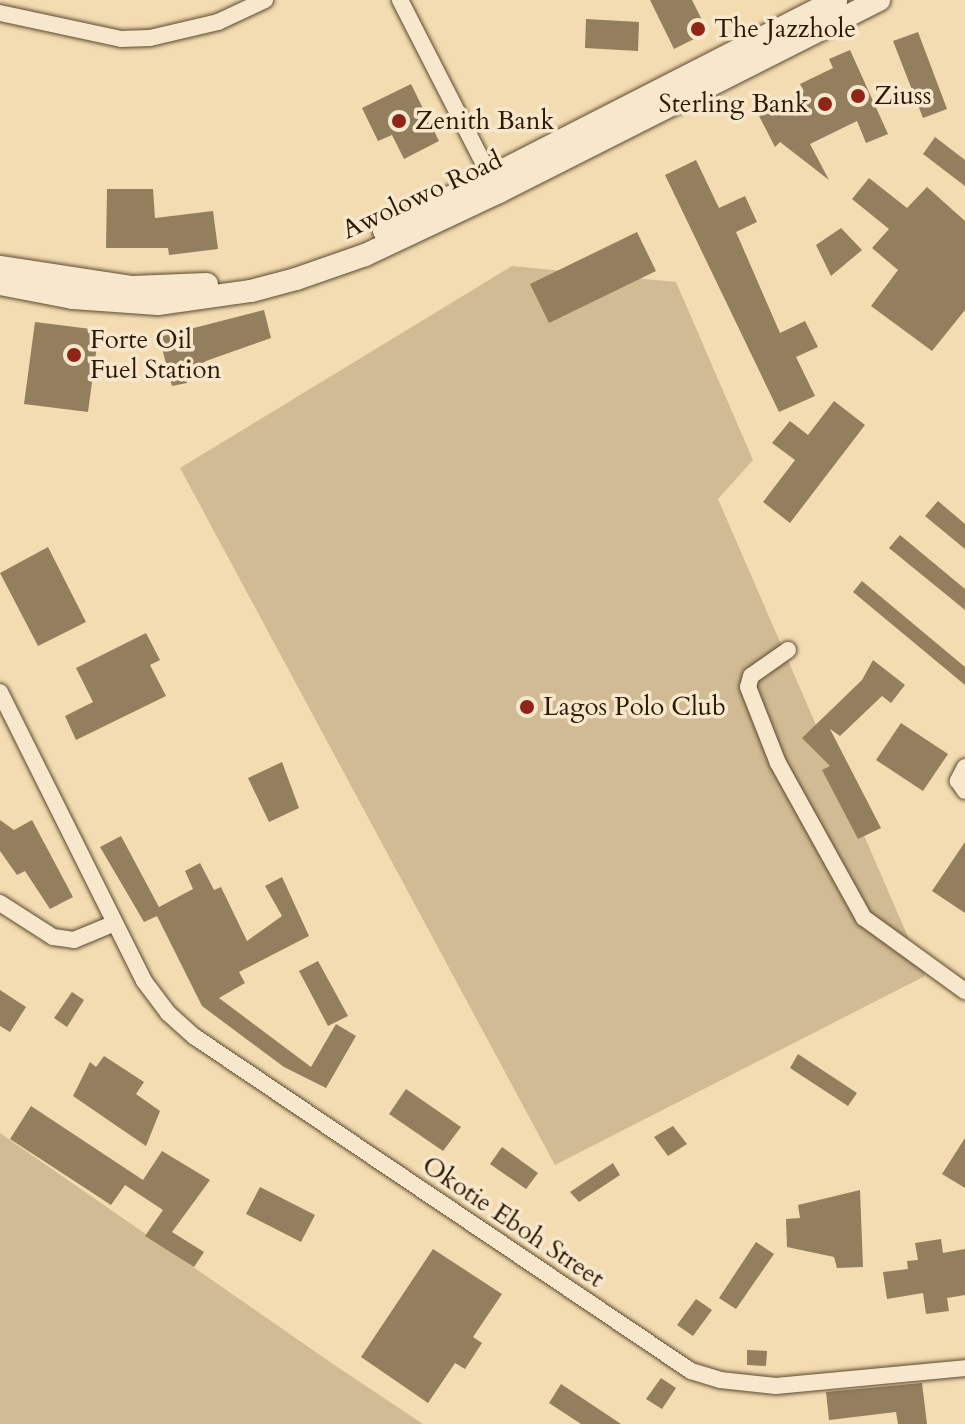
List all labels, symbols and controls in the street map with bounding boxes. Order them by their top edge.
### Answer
place label: The Jazzhole [714,13,856,45]
marker: The Jazzhole [689,20,707,38]
place label: Ziuss [874,80,932,112]
marker: Ziuss [849,87,867,105]
place label: Sterling Bank [659,88,809,120]
marker: Sterling Bank [816,95,834,113]
place label: Zenith Bank [415,105,554,137]
marker: Zenith Bank [390,112,408,130]
street label: Awolowo Road [337,144,507,246]
place label: Forte Oil Fuel Station [90,324,221,386]
marker: Forte Oil Fuel Station [65,346,83,364]
place label: Lagos Polo Club [543,691,726,723]
marker: Lagos Polo Club [518,698,536,716]
street label: Okotie Eboh Street [416,1150,610,1294]

